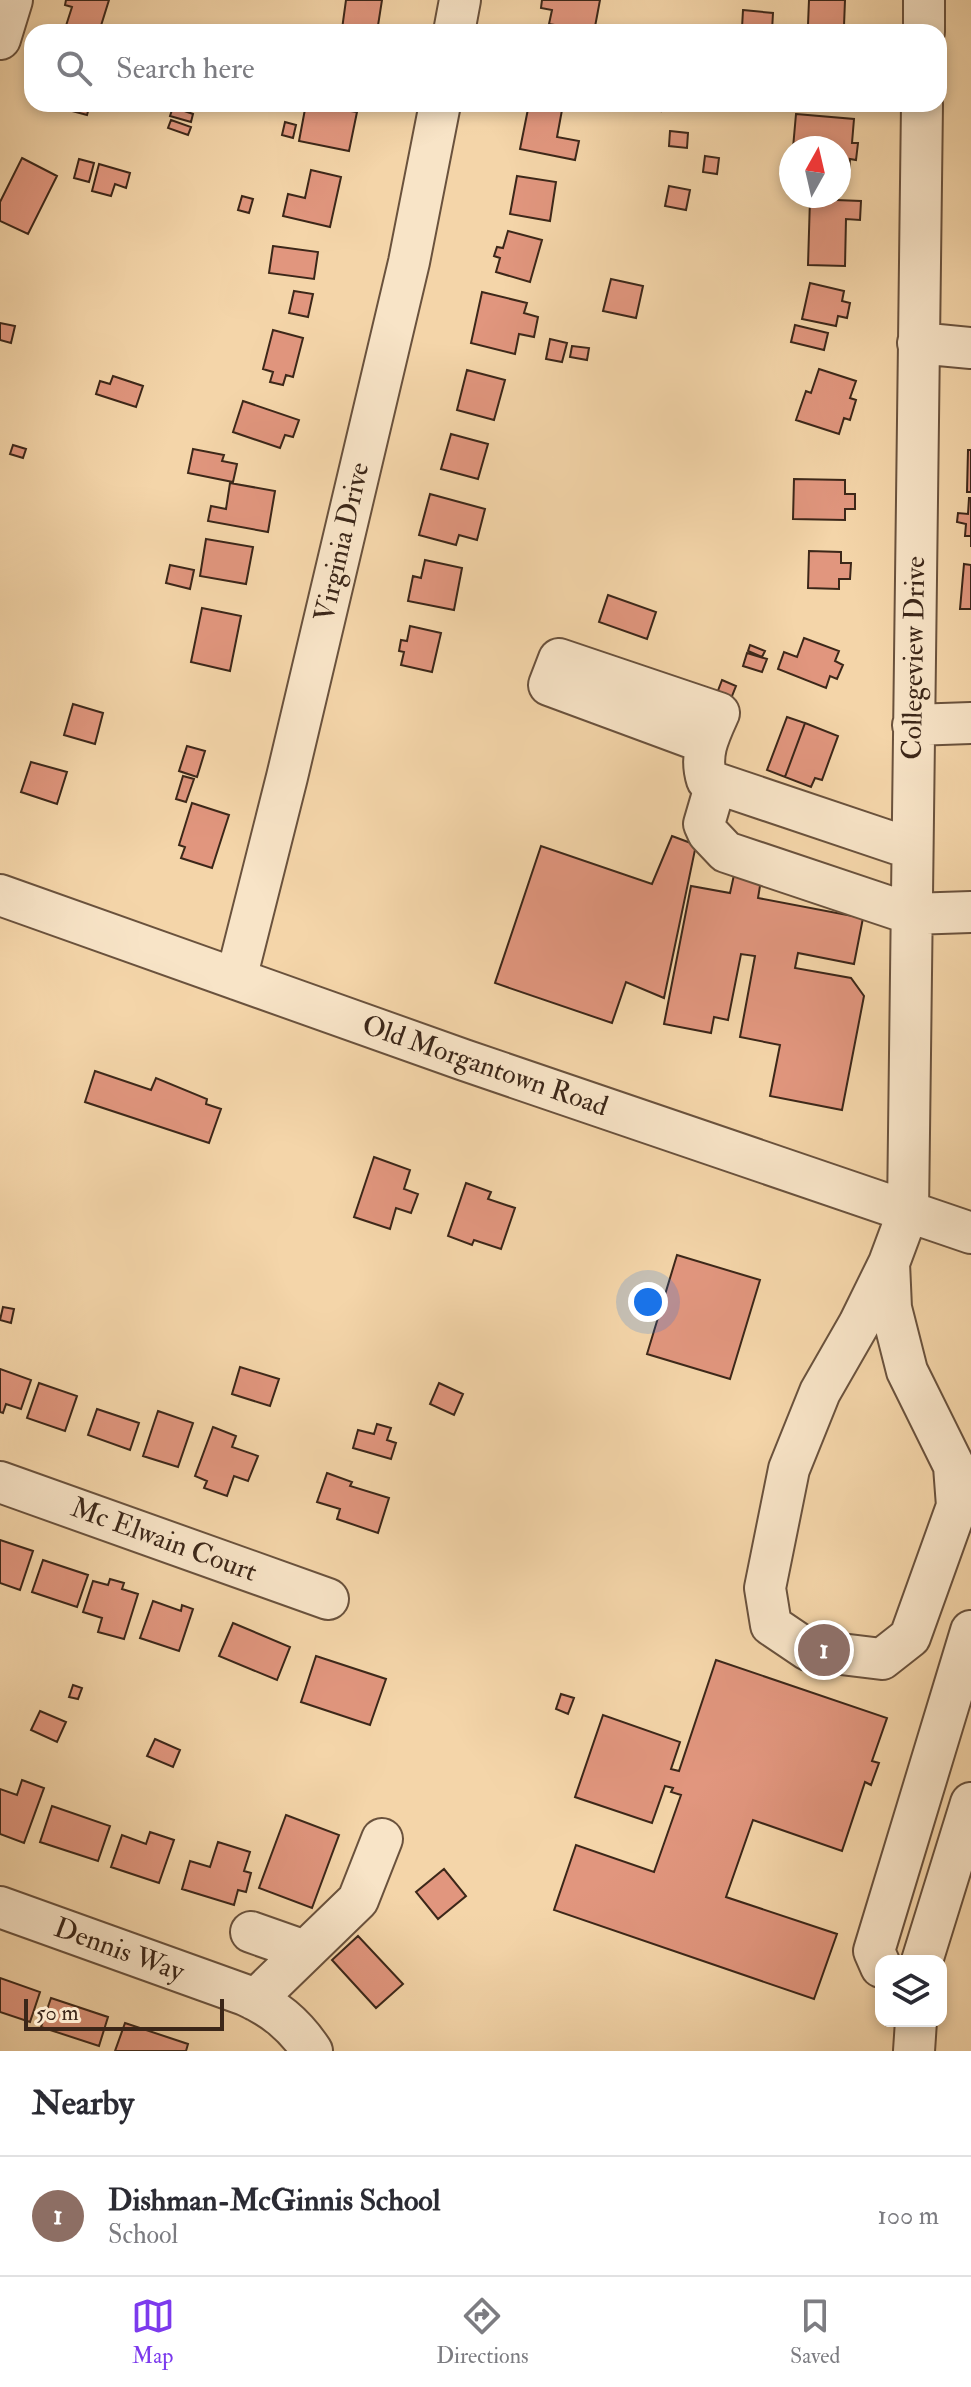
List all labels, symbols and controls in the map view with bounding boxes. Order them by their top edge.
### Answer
search box [24,24,947,112]
icon: search [52,46,96,90]
text: Search here [116,50,255,87]
north arrow [779,136,851,208]
street label: Virginia Drive [307,459,377,625]
street label: Collegeview Drive [895,556,933,760]
street label: Old Morgantown Road [357,1008,613,1125]
your location [628,1282,668,1322]
street label: Mc Elwain Court [66,1490,262,1590]
pin: 1 [798,1620,850,1680]
street label: Dennis Way [49,1910,189,1990]
map controls [875,1955,947,2027]
button: layers [875,1955,947,2027]
scale bar [24,1995,224,2031]
text: 50 m [36,1999,78,2027]
text: Nearby [32,2082,134,2125]
text: Dishman-McGinnis School [108,2182,440,2219]
text: 1 [53,2200,63,2232]
text: 100 m [878,2200,939,2232]
text: School [108,2219,178,2251]
tab: Map [131,2294,175,2370]
tab: Directions [436,2294,529,2370]
tab: Saved [790,2294,840,2370]

